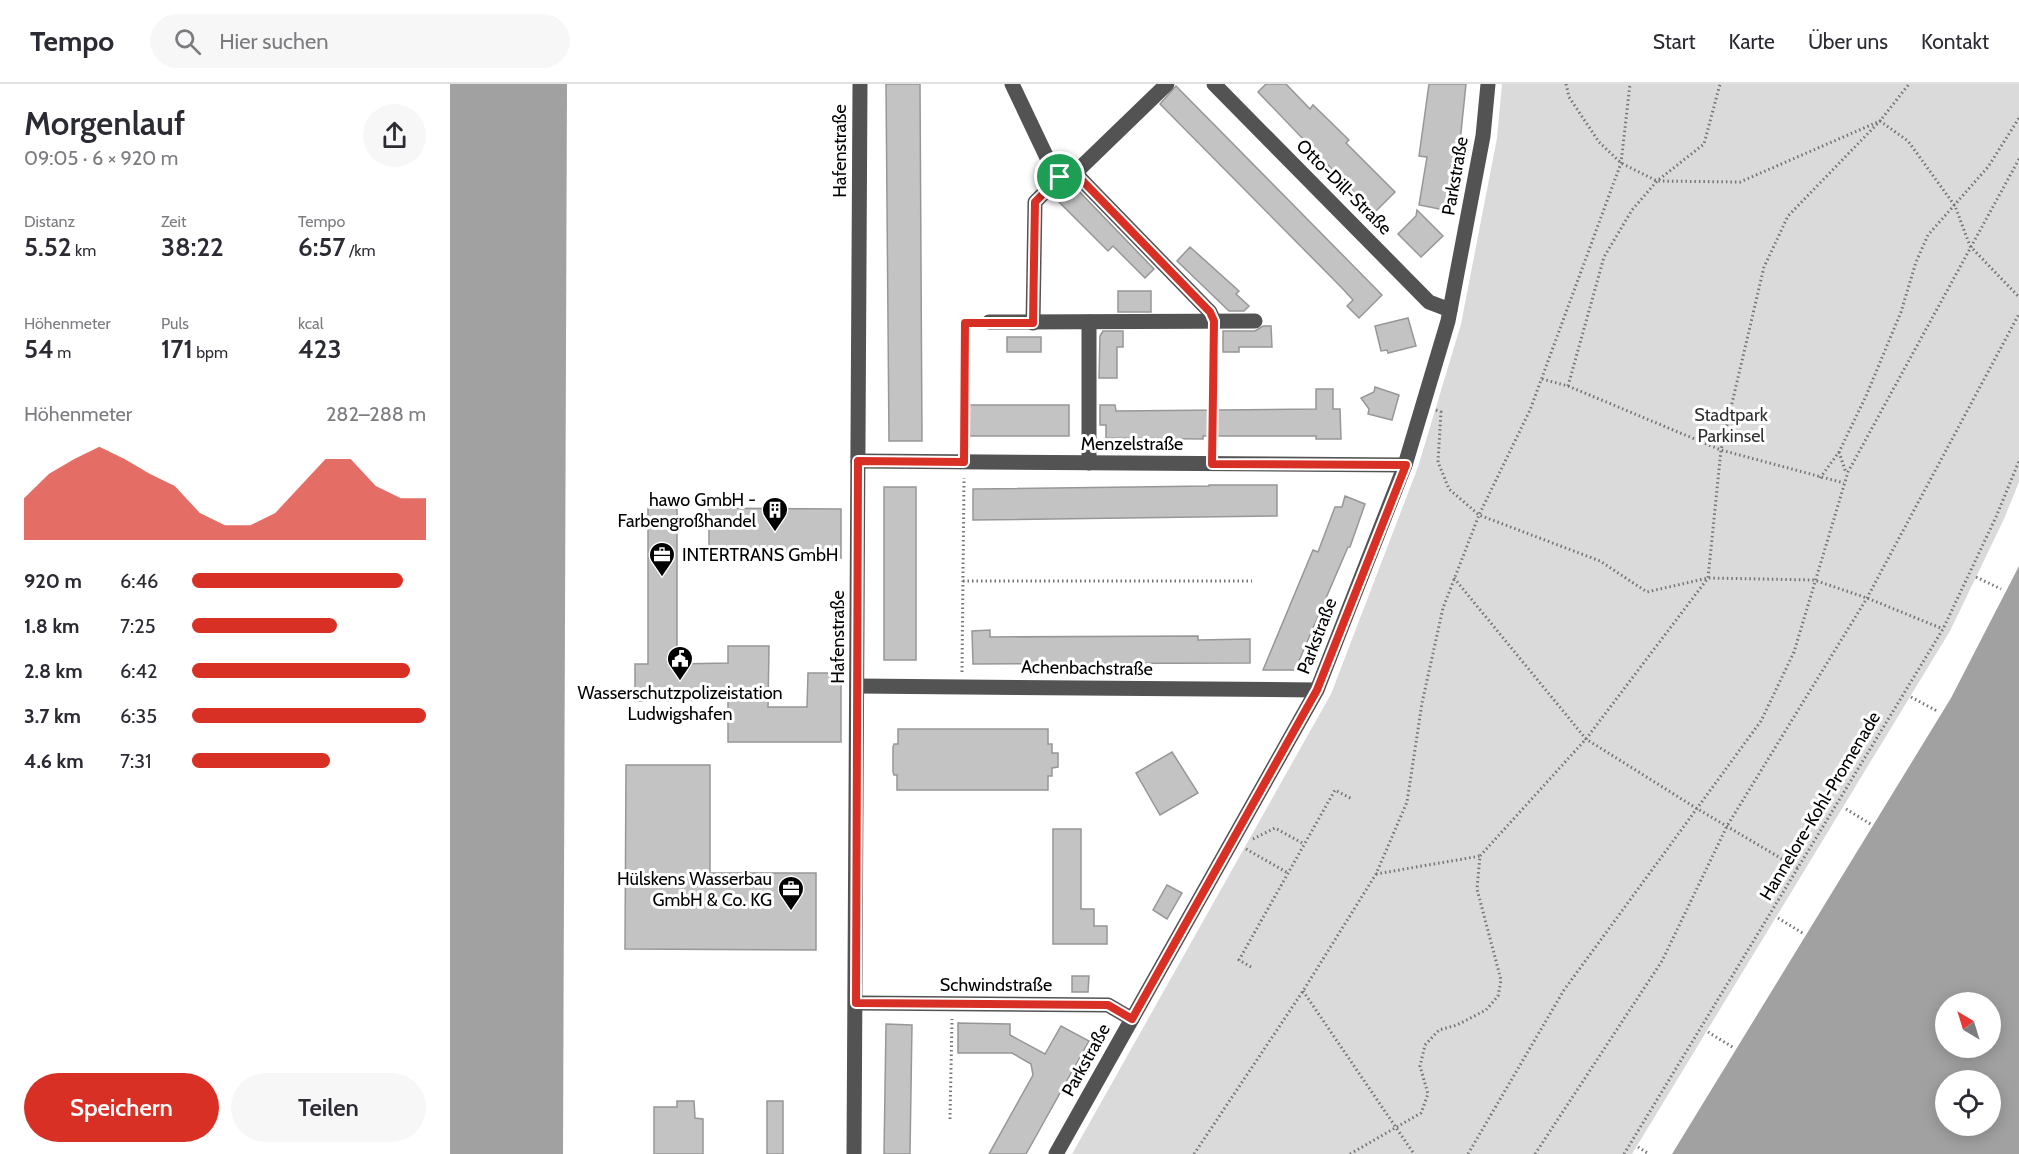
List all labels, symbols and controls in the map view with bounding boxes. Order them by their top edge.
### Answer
search box [150,14,570,68]
text: Tempo [30,24,114,58]
icon: search [171,25,204,58]
text: Hier suchen [219,28,328,55]
text: Start [1653,29,1696,54]
text: Karte [1729,29,1775,54]
text: Über uns [1808,29,1888,54]
text: Kontakt [1921,29,1989,54]
text: Morgenlauf [24,103,185,143]
button: share [363,104,426,167]
street label: Hafenstraße [829,104,851,198]
street label: Otto-Dill-Straße [1292,135,1396,239]
street label: Parkstraße [1437,135,1473,217]
text: 09:05 · 6 × 920 m [24,146,178,170]
pin [1034,151,1085,202]
icon: arrive [1043,160,1076,193]
text: Distanz [24,212,75,231]
text: Zeit [161,212,186,231]
text: Tempo [298,212,345,231]
text: 5.52 [24,231,71,263]
text: 38:22 [161,231,224,263]
text: 6:57 [298,231,346,263]
text: km [71,241,96,260]
text: /km [346,241,375,260]
text: Höhenmeter [24,314,110,333]
text: Puls [161,314,189,333]
text: kcal [298,314,324,333]
text: 54 [24,333,54,365]
text: 171 [161,333,193,365]
text: 423 [298,333,341,365]
text: m [54,343,71,362]
text: bpm [193,343,228,362]
text: Höhenmeter [24,402,132,426]
text: 282–288 m [326,402,426,426]
park label: Stadtpark Parkinsel [1694,404,1769,447]
street label: Menzelstraße [1081,433,1183,455]
place label: hawo GmbH - Farbengroßhandel [618,489,757,532]
building icon: hawo GmbH - Farbengroßhandel [760,495,790,533]
office icon: INTERTRANS GmbH [647,540,677,578]
place label: INTERTRANS GmbH [682,544,838,566]
text: 920 m [24,569,82,593]
text: 6:46 [120,569,158,593]
street label: Hafenstraße [827,590,849,684]
street label: Parkstraße [1292,595,1342,677]
text: 1.8 km [24,614,79,638]
text: 7:25 [120,614,156,638]
public building icon: Wasserschutzpolizeistation Ludwigshafen [665,644,695,682]
street label: Achenbachstraße [1021,656,1153,680]
text: 2.8 km [24,659,83,683]
text: 6:42 [120,659,158,683]
place label: Wasserschutzpolizeistation Ludwigshafen [577,682,783,725]
text: 3.7 km [24,704,81,728]
text: 6:35 [120,704,157,728]
street label: Hannelore-Kohl-Promenade [1755,708,1885,904]
text: 4.6 km [24,749,84,773]
text: 7:31 [120,749,152,773]
place label: Hülskens Wasserbau GmbH & Co. KG [617,868,772,911]
office icon: Hülskens Wasserbau GmbH & Co. KG [776,874,806,912]
street label: Schwindstraße [940,974,1052,996]
north arrow [1935,992,2001,1058]
map controls [1935,992,2001,1136]
street label: Parkstraße [1057,1020,1115,1100]
button: locate [1935,1070,2001,1136]
button: Speichern [24,1073,219,1142]
button: Teilen [231,1073,426,1142]

